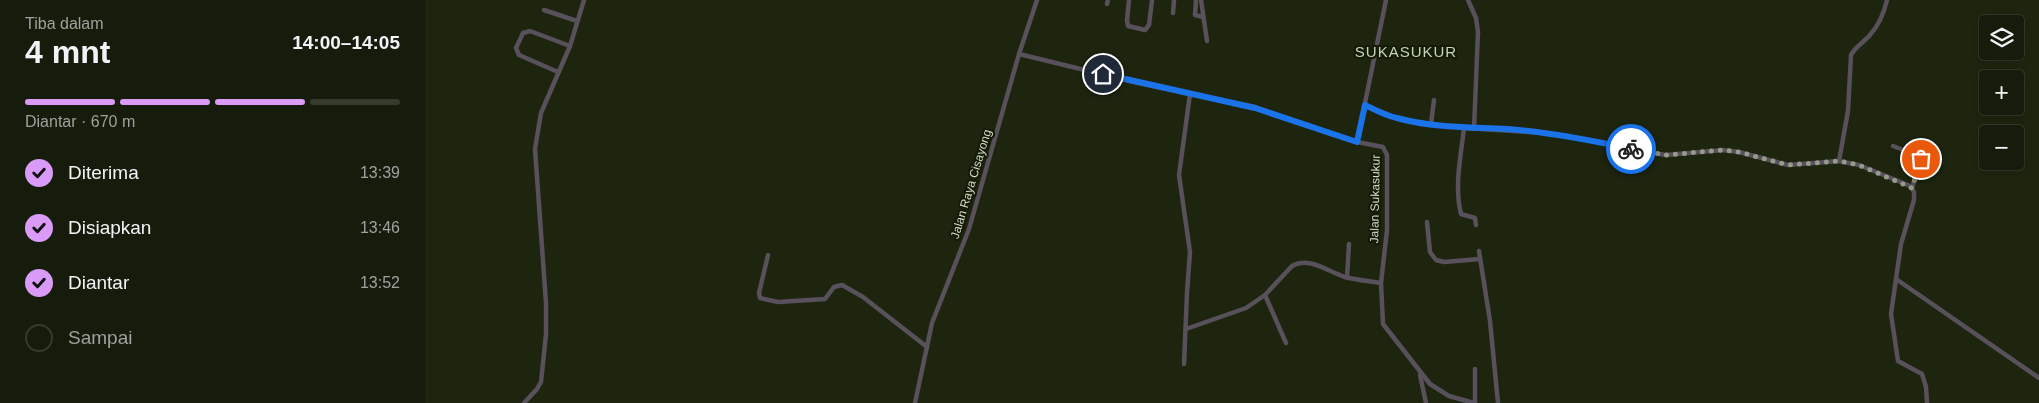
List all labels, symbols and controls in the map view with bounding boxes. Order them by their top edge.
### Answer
text: Tiba dalam [25,15,104,32]
map controls [1979,15,2024,170]
button: layers [1979,15,2024,60]
text: 14:00–14:05 [292,32,400,53]
text: 4 mnt [25,34,110,70]
district label: SUKASUKUR [1355,43,1457,60]
pin [1082,53,1124,95]
icon: home [1089,60,1117,88]
button: + [1979,70,2024,115]
text: Diantar · 670 m [25,113,135,130]
courier [1606,124,1656,174]
button: − [1979,125,2024,170]
street label: Jalan Raya Cisayong [948,128,994,240]
icon: bike [1617,135,1645,163]
pin [1900,138,1942,180]
icon: bag [1907,145,1935,173]
street label: Jalan Sukasukur [1367,155,1383,243]
icon: check [25,159,53,187]
text: Diterima [68,162,139,183]
text: 13:39 [360,164,400,181]
icon: check [25,214,53,242]
text: Disiapkan [68,217,151,238]
text: 13:46 [360,219,400,236]
icon: check [25,269,53,297]
text: Diantar [68,272,129,293]
text: 13:52 [360,274,400,291]
text: Sampai [68,327,132,348]

